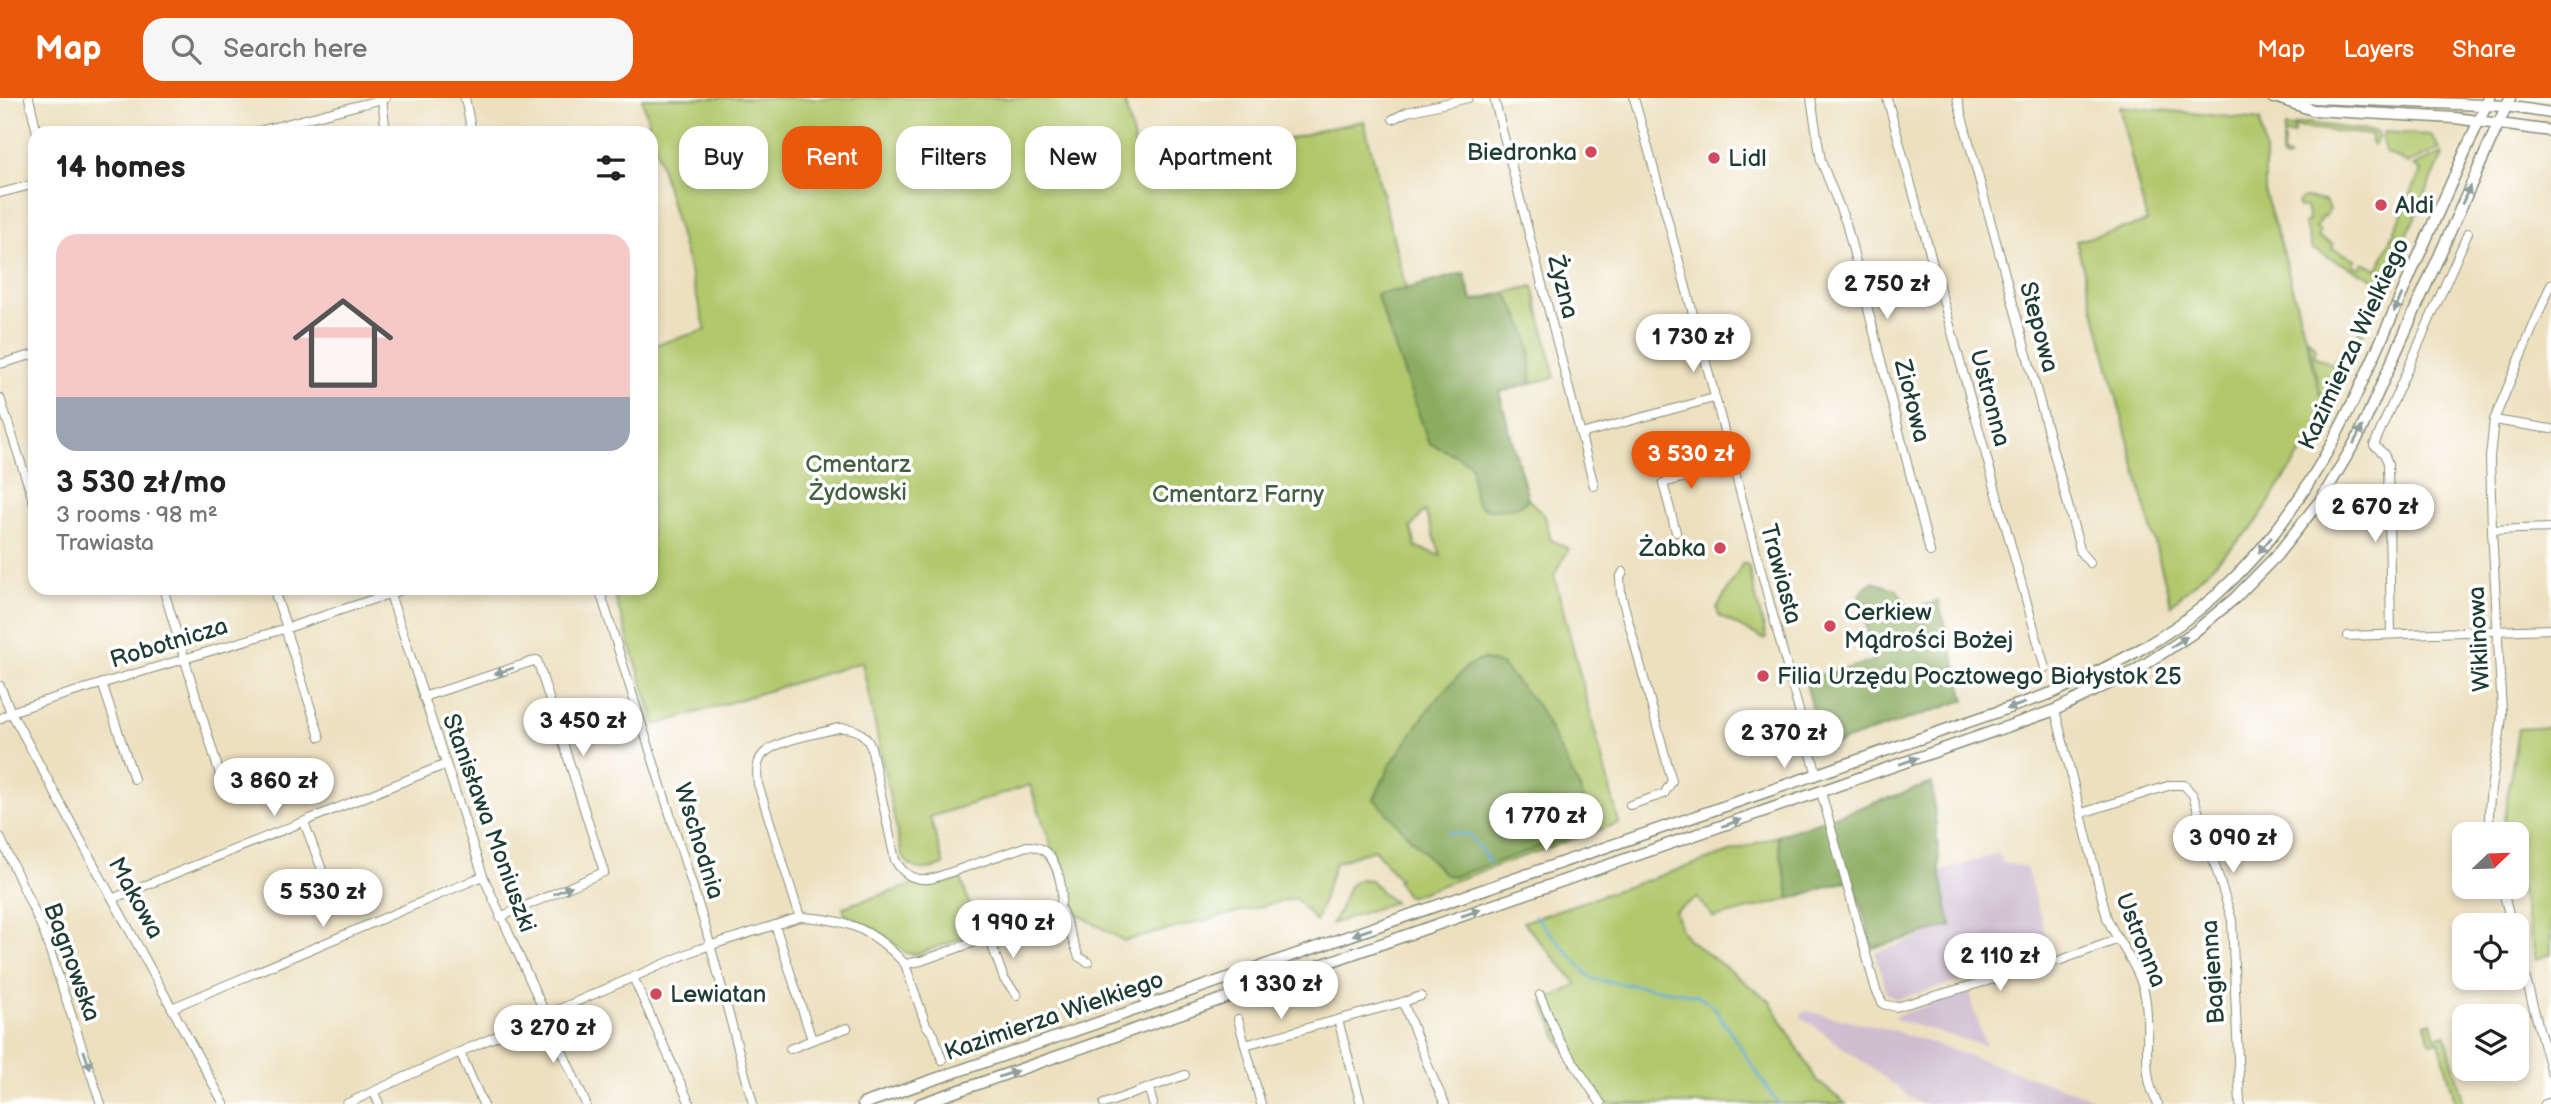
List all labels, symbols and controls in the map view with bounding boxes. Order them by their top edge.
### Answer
search box [143,18,633,81]
text: Map [35,29,101,69]
icon: search [167,30,205,68]
text: Search here [223,34,367,65]
text: Map [2257,35,2305,64]
text: Layers [2343,35,2414,64]
text: Share [2452,35,2516,64]
chip: Buy [679,126,768,189]
chip: Rent [782,126,882,189]
chip: Filters [896,126,1011,189]
chip: New [1025,126,1121,189]
chip: Apartment [1135,126,1296,189]
place label: Biedronka [1467,138,1577,167]
marker: Biedronka [1583,144,1599,160]
place label: Lidl [1728,144,1767,173]
icon: filters [592,149,630,187]
text: 14 homes [56,150,185,186]
marker: Lidl [1706,150,1722,166]
one-way arrow [2460,185,2472,205]
place label: Aldi [2395,191,2434,220]
marker: Aldi [2373,197,2389,213]
street label: Kazimierza Wielkiego [2292,234,2416,454]
street label: Żyzna [1541,251,1585,322]
pin: 2 750 zł [1815,262,1959,321]
text: 2 750 zł [1844,270,1930,298]
street label: Stepowa [2013,279,2065,375]
icon: home [280,280,406,406]
one-way arrow [2392,293,2403,314]
pin: 1 730 zł [1621,314,1765,374]
text: 1 730 zł [1652,323,1734,351]
street label: Ustronna [1963,346,2017,450]
street label: Ziołowa [1887,356,1936,445]
one-way arrow [2352,425,2363,445]
pin: 3 530 zł [1619,432,1763,491]
text: 3 530 zł [1647,440,1735,468]
park label: Cmentarz Żydowski [805,450,911,507]
text: 3 530 zł/mo [56,465,226,501]
park label: Cmentarz Farny [1152,480,1324,509]
pin: 2 670 zł [2303,484,2447,544]
text: 2 670 zł [2331,493,2419,521]
text: 3 rooms · 98 m² [56,501,218,529]
street label: Trawiasta [1754,521,1808,627]
text: Trawiasta [56,529,154,557]
place label: Żabka [1638,534,1706,563]
one-way arrow [2258,536,2273,553]
marker: Żabka [1712,540,1728,556]
street label: Wiklinowa [2462,586,2496,692]
place label: Cerkiew Mądrości Bożej [1844,598,2013,655]
street label: Robotnicza [107,611,231,675]
marker: Cerkiew Mądrości Bożej [1822,618,1838,634]
one-way arrow [2169,636,2189,649]
place label: Filia Urzędu Pocztowego Białystok 25 [1777,662,2182,691]
one-way arrow [494,666,515,676]
marker: Filia Urzędu Pocztowego Białystok 25 [1755,668,1771,684]
pin: 3 450 zł [511,698,655,758]
one-way arrow [2005,701,2026,712]
text: 3 450 zł [539,707,627,735]
street label: Stanisława Moniuszki [436,710,542,936]
pin: 2 370 zł [1712,710,1856,770]
text: 2 370 zł [1741,719,1827,747]
one-way arrow [1898,755,1919,766]
pin: 3 860 zł [202,758,346,818]
text: 3 860 zł [230,767,318,795]
street label: Wschodnia [668,779,730,903]
pin: 1 770 zł [1474,794,1618,853]
text: 1 770 zł [1505,802,1587,830]
pin: 3 090 zł [2161,816,2305,875]
one-way arrow [1721,817,1742,828]
north arrow [2452,822,2529,900]
map controls [2452,822,2529,1081]
text: 3 090 zł [2189,824,2277,852]
street label: Makowa [102,852,170,944]
pin: 5 530 zł [251,870,395,929]
text: 5 530 zł [280,878,366,906]
one-way arrow [552,884,573,895]
street label: Ustronna [2109,889,2173,991]
street label: Bagnowska [37,899,107,1025]
pin: 1 990 zł [941,900,1085,960]
one-way arrow [1460,907,1481,918]
text: 1 990 zł [971,909,1055,937]
button: locate [2452,913,2529,990]
street label: Bagienna [2195,919,2231,1025]
one-way arrow [1351,927,1372,938]
pin: 2 110 zł [1928,934,2072,993]
text: 2 110 zł [1960,942,2040,970]
pin: 1 330 zł [1209,962,1353,1021]
street label: Kazimierza Wielkiego [941,965,1167,1067]
text: 1 330 zł [1239,970,1323,998]
place label: Lewiatan [670,980,766,1009]
marker: Lewiatan [648,986,664,1002]
button: layers [2452,1004,2529,1081]
pin: 3 270 zł [481,1006,625,1065]
text: 3 270 zł [510,1014,596,1042]
one-way arrow [82,1050,93,1071]
one-way arrow [997,1068,1018,1079]

